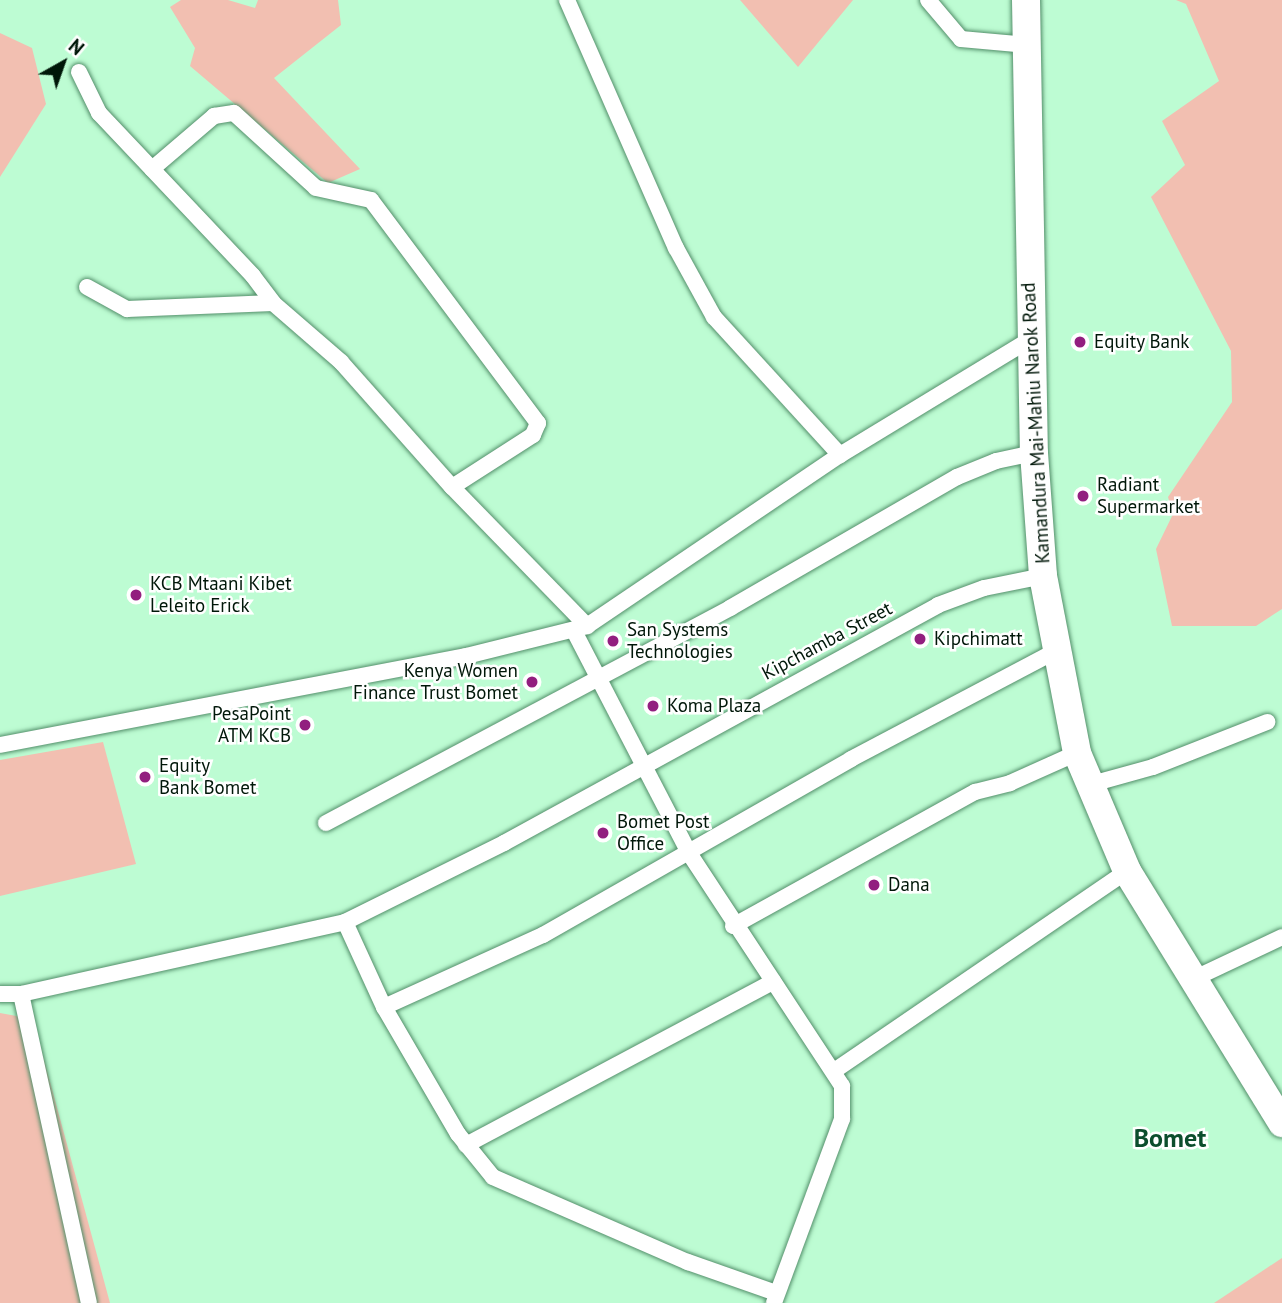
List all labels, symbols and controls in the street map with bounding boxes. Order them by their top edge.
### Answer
north arrow [28,28,98,98]
text: N [64,34,89,60]
street label: Kamandura Mai-Mahiu Narok Road [1017,282,1055,564]
place label: Equity Bank [1094,331,1190,353]
marker: Equity Bank [1072,334,1088,350]
place label: Radiant Supermarket [1097,474,1200,518]
marker: Radiant Supermarket [1075,488,1091,504]
place label: KCB Mtaani Kibet Leleito Erick [150,573,292,617]
marker: KCB Mtaani Kibet Leleito Erick [128,587,144,603]
street label: Kipchamba Street [758,597,896,685]
place label: San Systems Technologies [627,619,733,663]
place label: Kipchimatt [934,628,1023,650]
marker: Kipchimatt [912,631,928,647]
marker: San Systems Technologies [605,633,621,649]
place label: Kenya Women Finance Trust Bomet [352,660,518,704]
marker: Kenya Women Finance Trust Bomet [524,674,540,690]
place label: Koma Plaza [667,695,761,717]
marker: Koma Plaza [645,698,661,714]
place label: PesaPoint ATM KCB [212,703,291,747]
marker: PesaPoint ATM KCB [297,717,313,733]
place label: Equity Bank Bomet [159,755,257,799]
marker: Equity Bank Bomet [137,769,153,785]
place label: Bomet Post Office [617,811,709,855]
marker: Bomet Post Office [595,825,611,841]
place label: Dana [888,874,930,896]
marker: Dana [866,877,882,893]
district label: Bomet [1134,1122,1206,1154]

